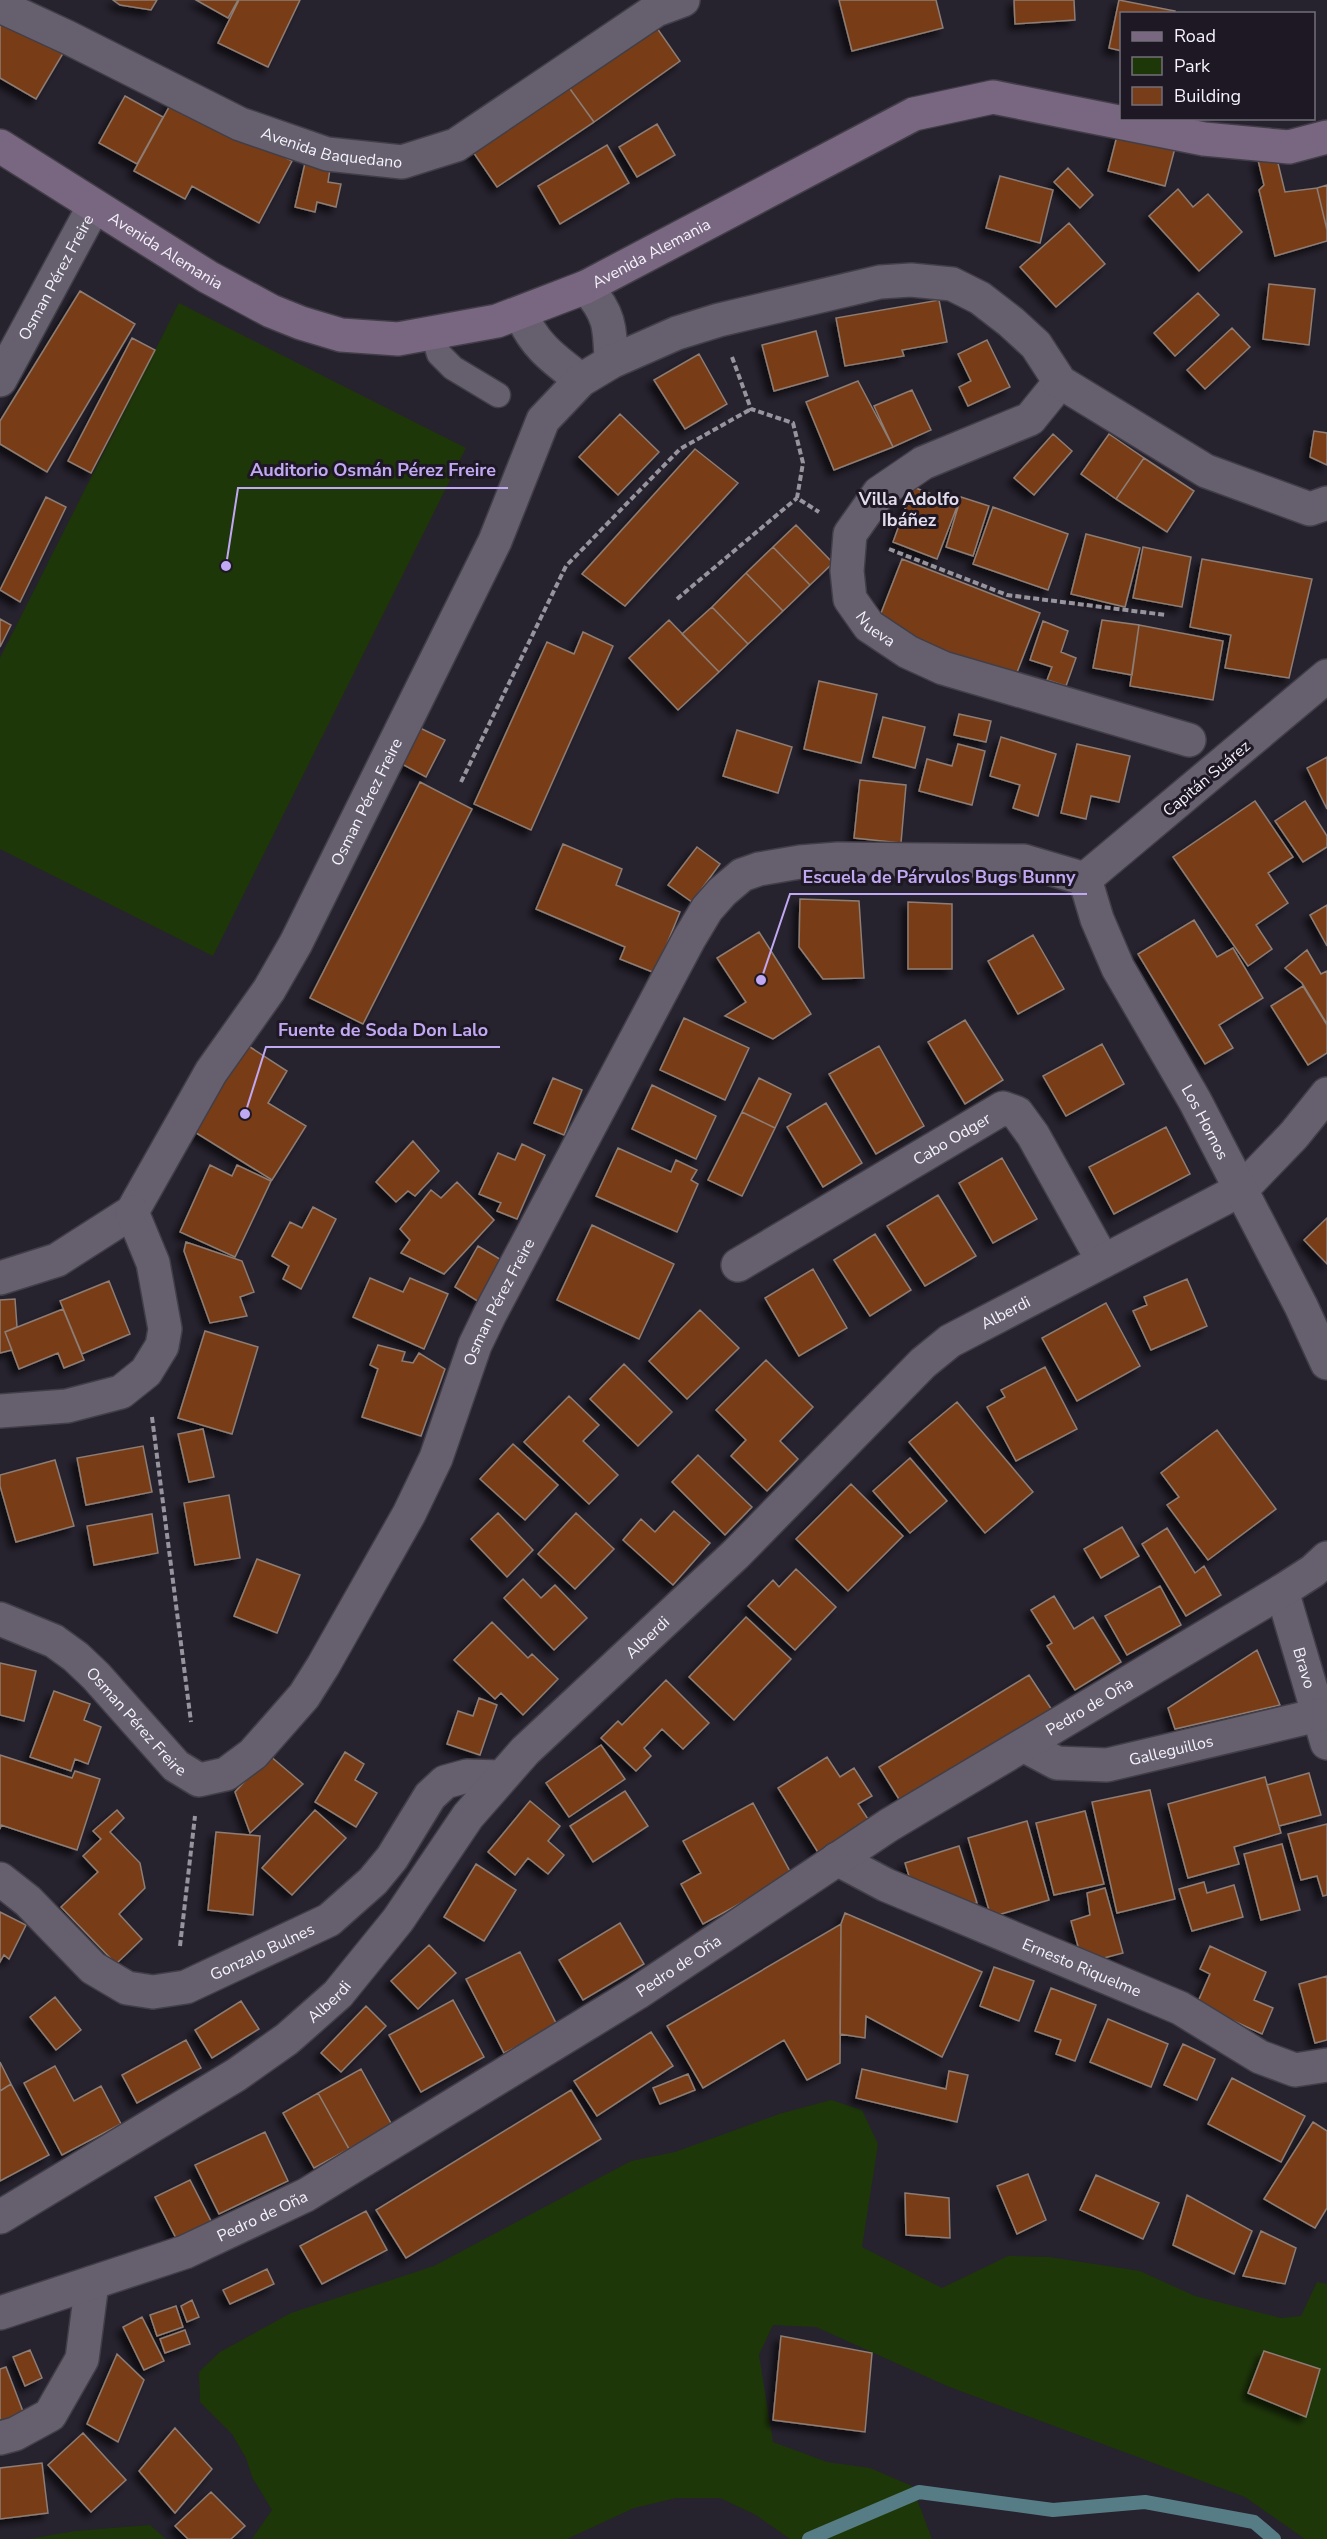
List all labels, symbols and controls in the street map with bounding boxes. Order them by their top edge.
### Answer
legend [1120,12,1315,120]
text: Road [1174,24,1216,48]
text: Park [1174,54,1211,78]
text: Building [1174,84,1241,108]
street label: Avenida Baquedano [258,122,404,174]
street label: Avenida Alemania [104,207,227,295]
street label: Osman Pérez Freire [14,211,99,344]
street label: Avenida Alemania [588,213,715,294]
callout: Auditorio Osmán Pérez Freire [238,452,508,488]
text: Auditorio Osmán Pérez Freire [250,458,496,482]
district label: Villa Adolfo Ibáñez [858,487,959,532]
street label: Nueva [850,607,899,653]
street label: Osman Pérez Freire [326,734,408,870]
street label: Capitán Suárez [1158,736,1255,822]
callout: Escuela de Párvulos Bugs Bunny [790,858,1087,894]
text: Escuela de Párvulos Bugs Bunny [803,865,1076,889]
callout: Fuente de Soda Don Lalo [266,1011,500,1047]
text: Fuente de Soda Don Lalo [278,1018,488,1042]
street label: Los Hornos [1176,1081,1233,1164]
street label: Cabo Odger [909,1108,995,1171]
street label: Osman Pérez Freire [459,1234,540,1369]
street label: Alberdi [977,1291,1034,1335]
street label: Alberdi [621,1612,675,1664]
street label: Bravo [1287,1645,1320,1691]
street label: Osman Pérez Freire [81,1662,190,1782]
street label: Pedro de Oña [1042,1672,1137,1741]
street label: Galleguillos [1127,1730,1216,1771]
street label: Gonzalo Bulnes [207,1918,318,1986]
street label: Pedro de Oña [632,1930,726,2003]
street label: Ernesto Riquelme [1019,1933,1145,2003]
street label: Alberdi [303,1976,357,2028]
street label: Pedro de Oña [213,2186,312,2247]

